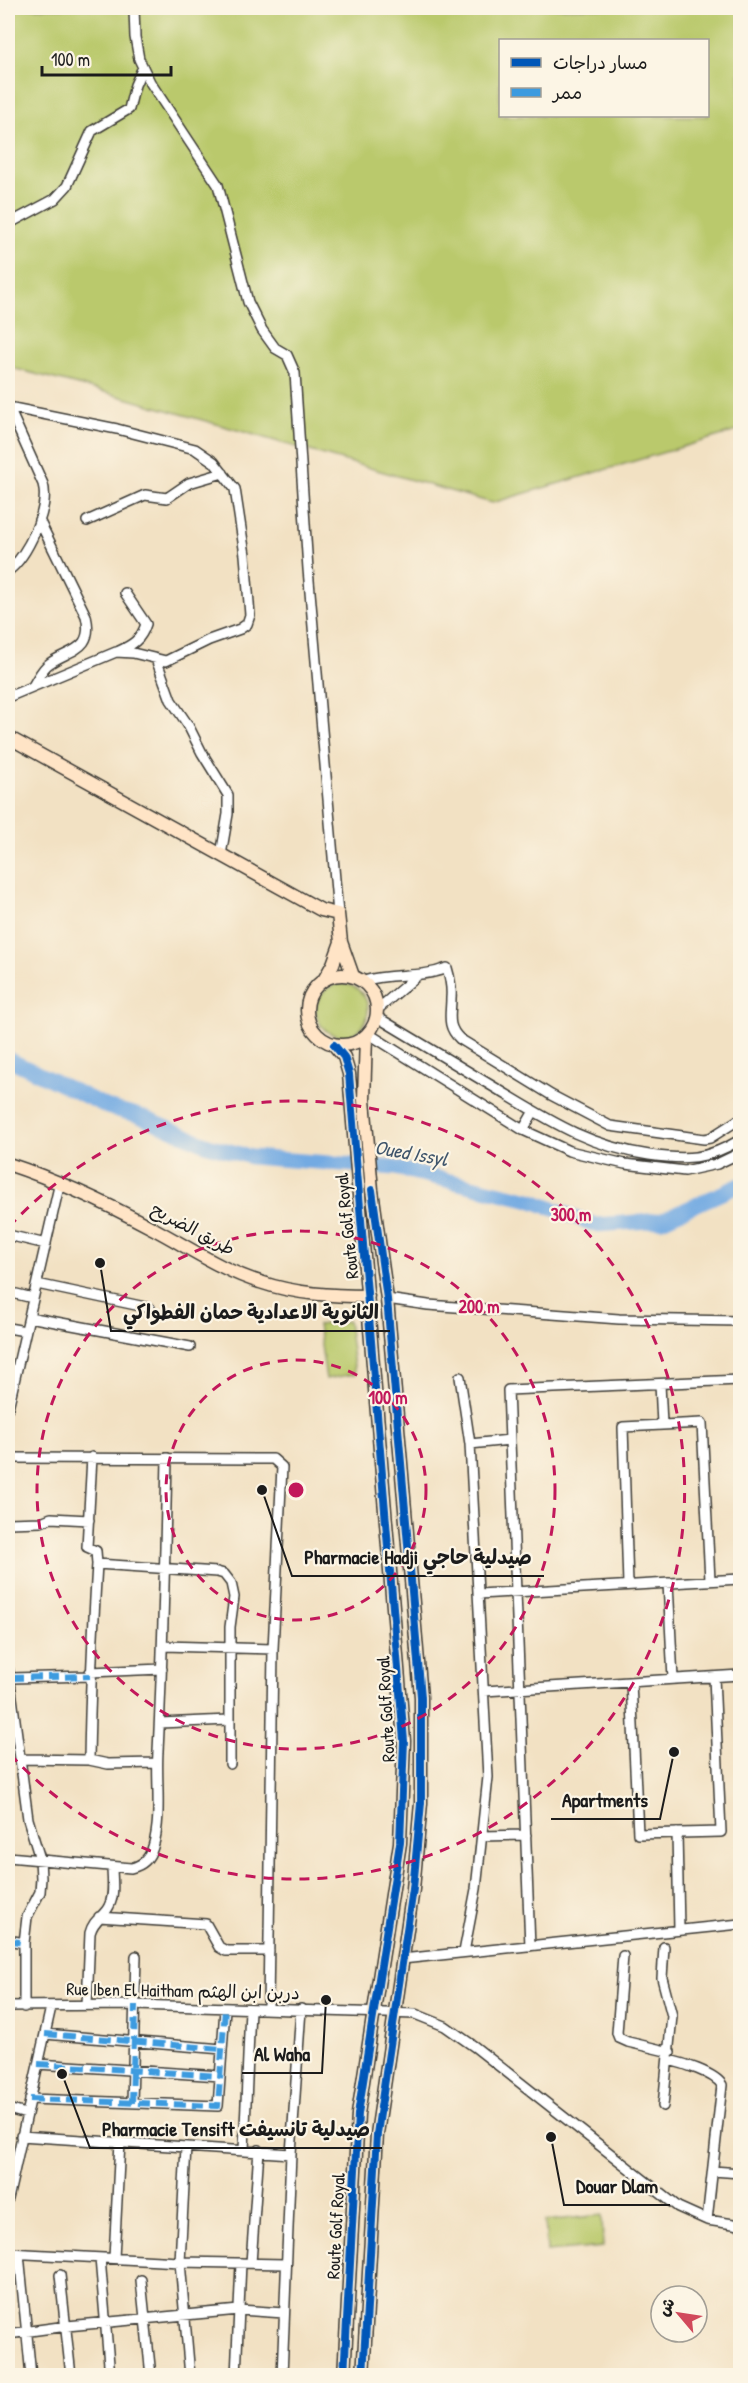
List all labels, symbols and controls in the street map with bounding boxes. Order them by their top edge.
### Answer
scale bar [42,39,171,77]
legend [499,39,709,117]
text: 100 m [51,47,90,72]
text: مسار دراجات [553,50,648,75]
text: ممر [551,80,582,105]
water label: Oued Issyl [372,1133,451,1173]
street label: Route Golf Royal [328,1172,364,1280]
street label: طريق الضريح [147,1196,239,1261]
text: 300 m [551,1202,591,1227]
callout: الثانوية الاعدادية حمان الفطواكي [111,1293,390,1331]
text: 200 m [459,1294,499,1319]
text: الثانوية الاعدادية حمان الفطواكي [123,1298,379,1330]
text: 100 m [368,1385,408,1410]
centre of rings [286,1480,306,1500]
callout: Pharmacie Hadji صيدلية حاجي [292,1538,544,1576]
text: Pharmacie Hadji صيدلية حاجي [304,1543,532,1575]
street label: Route Golf Royal [370,1655,401,1763]
callout: Apartments [551,1781,660,1819]
text: Apartments [562,1786,648,1814]
street label: Rue Iben El Haitham دربن ابن الهثم [66,1976,300,2007]
callout: Al Waha [242,2035,322,2073]
text: Al Waha [254,2040,310,2067]
callout: Pharmacie Tensift صيدلية تانسيفت [90,2110,382,2148]
text: Pharmacie Tensift صيدلية تانسيفت [102,2115,370,2142]
callout: Douar Dlam [564,2167,670,2205]
street label: Route Golf Royal [320,2172,351,2280]
text: Douar Dlam [576,2172,658,2199]
north arrow [649,2284,709,2344]
text: ش [652,2294,680,2320]

